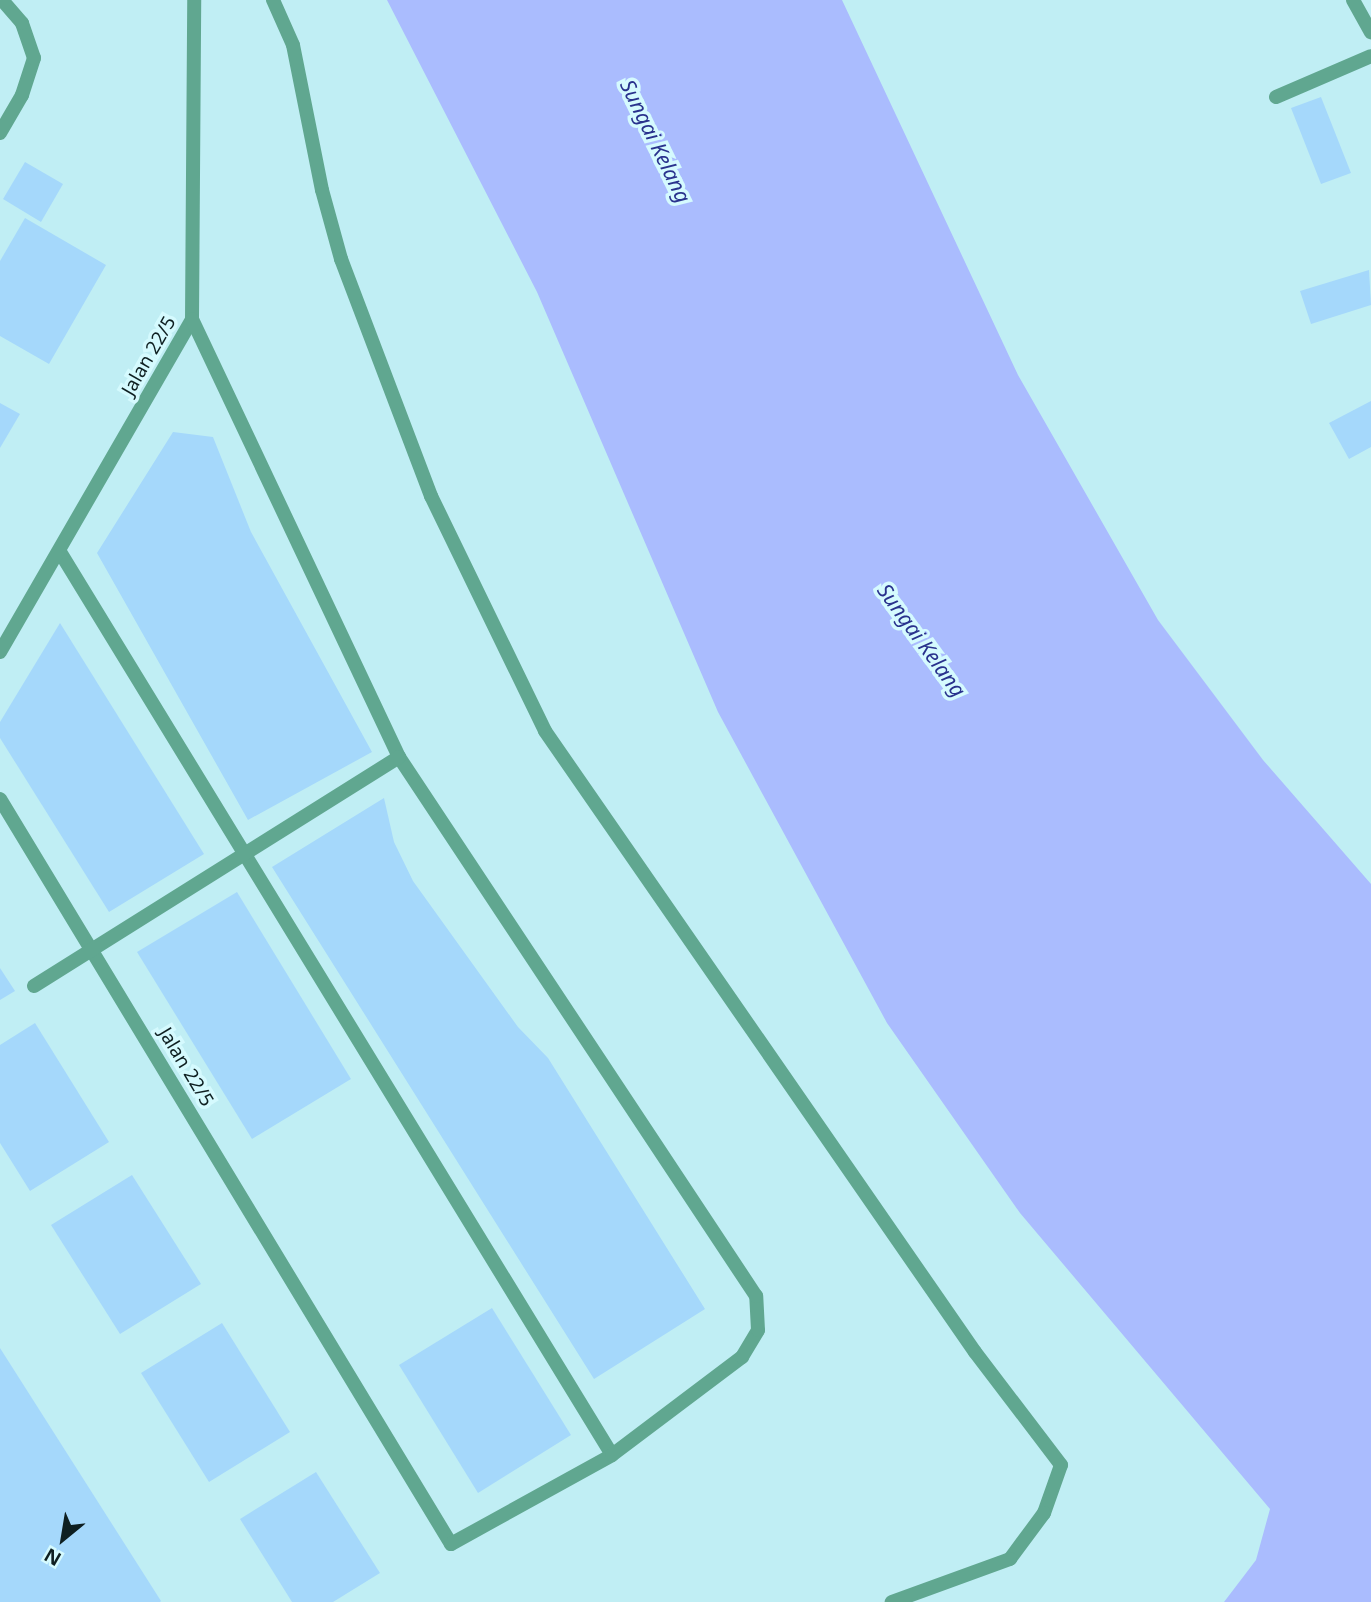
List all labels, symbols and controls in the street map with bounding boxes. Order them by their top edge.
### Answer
water label: Sungai Kelang [615,75,697,207]
street label: Jalan 22/5 [117,312,181,400]
water label: Sungai Kelang [872,578,972,702]
street label: Jalan 22/5 [154,1024,218,1110]
north arrow [28,1504,98,1574]
text: N [39,1542,66,1572]

